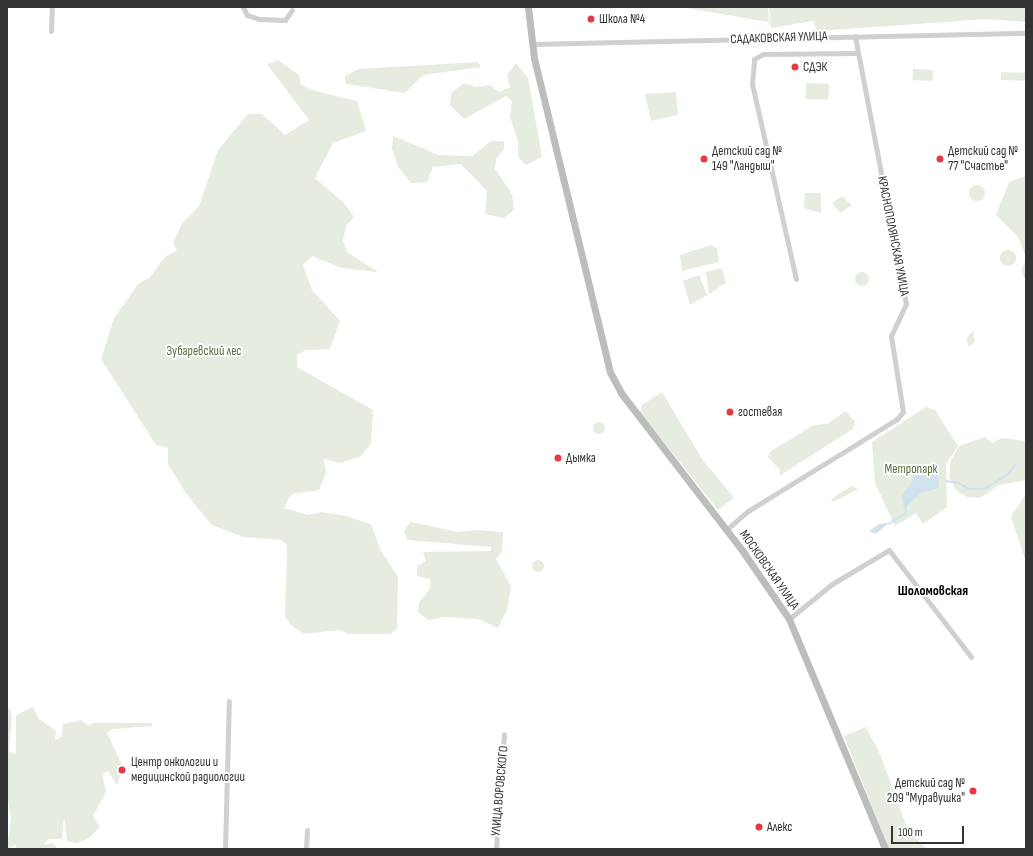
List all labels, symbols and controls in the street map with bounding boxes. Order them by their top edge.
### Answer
place label: Школа №4 [599,11,645,27]
marker: Школа №4 [586,14,596,24]
street label: САДАКОВСКАЯ УЛИЦА [730,29,828,47]
place label: СДЭК [803,59,827,75]
marker: СДЭК [790,62,800,72]
place label: Детский сад № 149 "Ландыш" [712,144,782,175]
place label: Детский сад № 77 "Счастье" [948,144,1018,175]
marker: Детский сад № 149 "Ландыш" [699,154,709,164]
marker: Детский сад № 77 "Счастье" [935,154,945,164]
street label: КРАСНОПОЛЯНСКАЯ УЛИЦА [874,175,912,297]
park label: Зубаревский лес [166,343,242,359]
place label: гостевая [738,404,782,420]
marker: гостевая [725,407,735,417]
place label: Дымка [566,450,596,466]
marker: Дымка [553,453,563,463]
park label: Метропарк [885,461,937,477]
street label: МОСКОВСКАЯ УЛИЦА [736,527,802,613]
district label: Шоломовская [898,583,968,599]
street label: УЛИЦА ВОРОВСКОГО [488,745,512,837]
place label: Центр онкологии и медицинской радиологии [131,755,245,786]
marker: Центр онкологии и медицинской радиологии [116,764,128,776]
place label: Детский сад № 209 "Муравушка" [887,776,965,807]
marker: Детский сад № 209 "Муравушка" [968,786,978,796]
scale bar [893,818,966,844]
place label: Алекс [767,819,792,835]
marker: Алекс [754,822,764,832]
text: 100 m [898,825,923,840]

